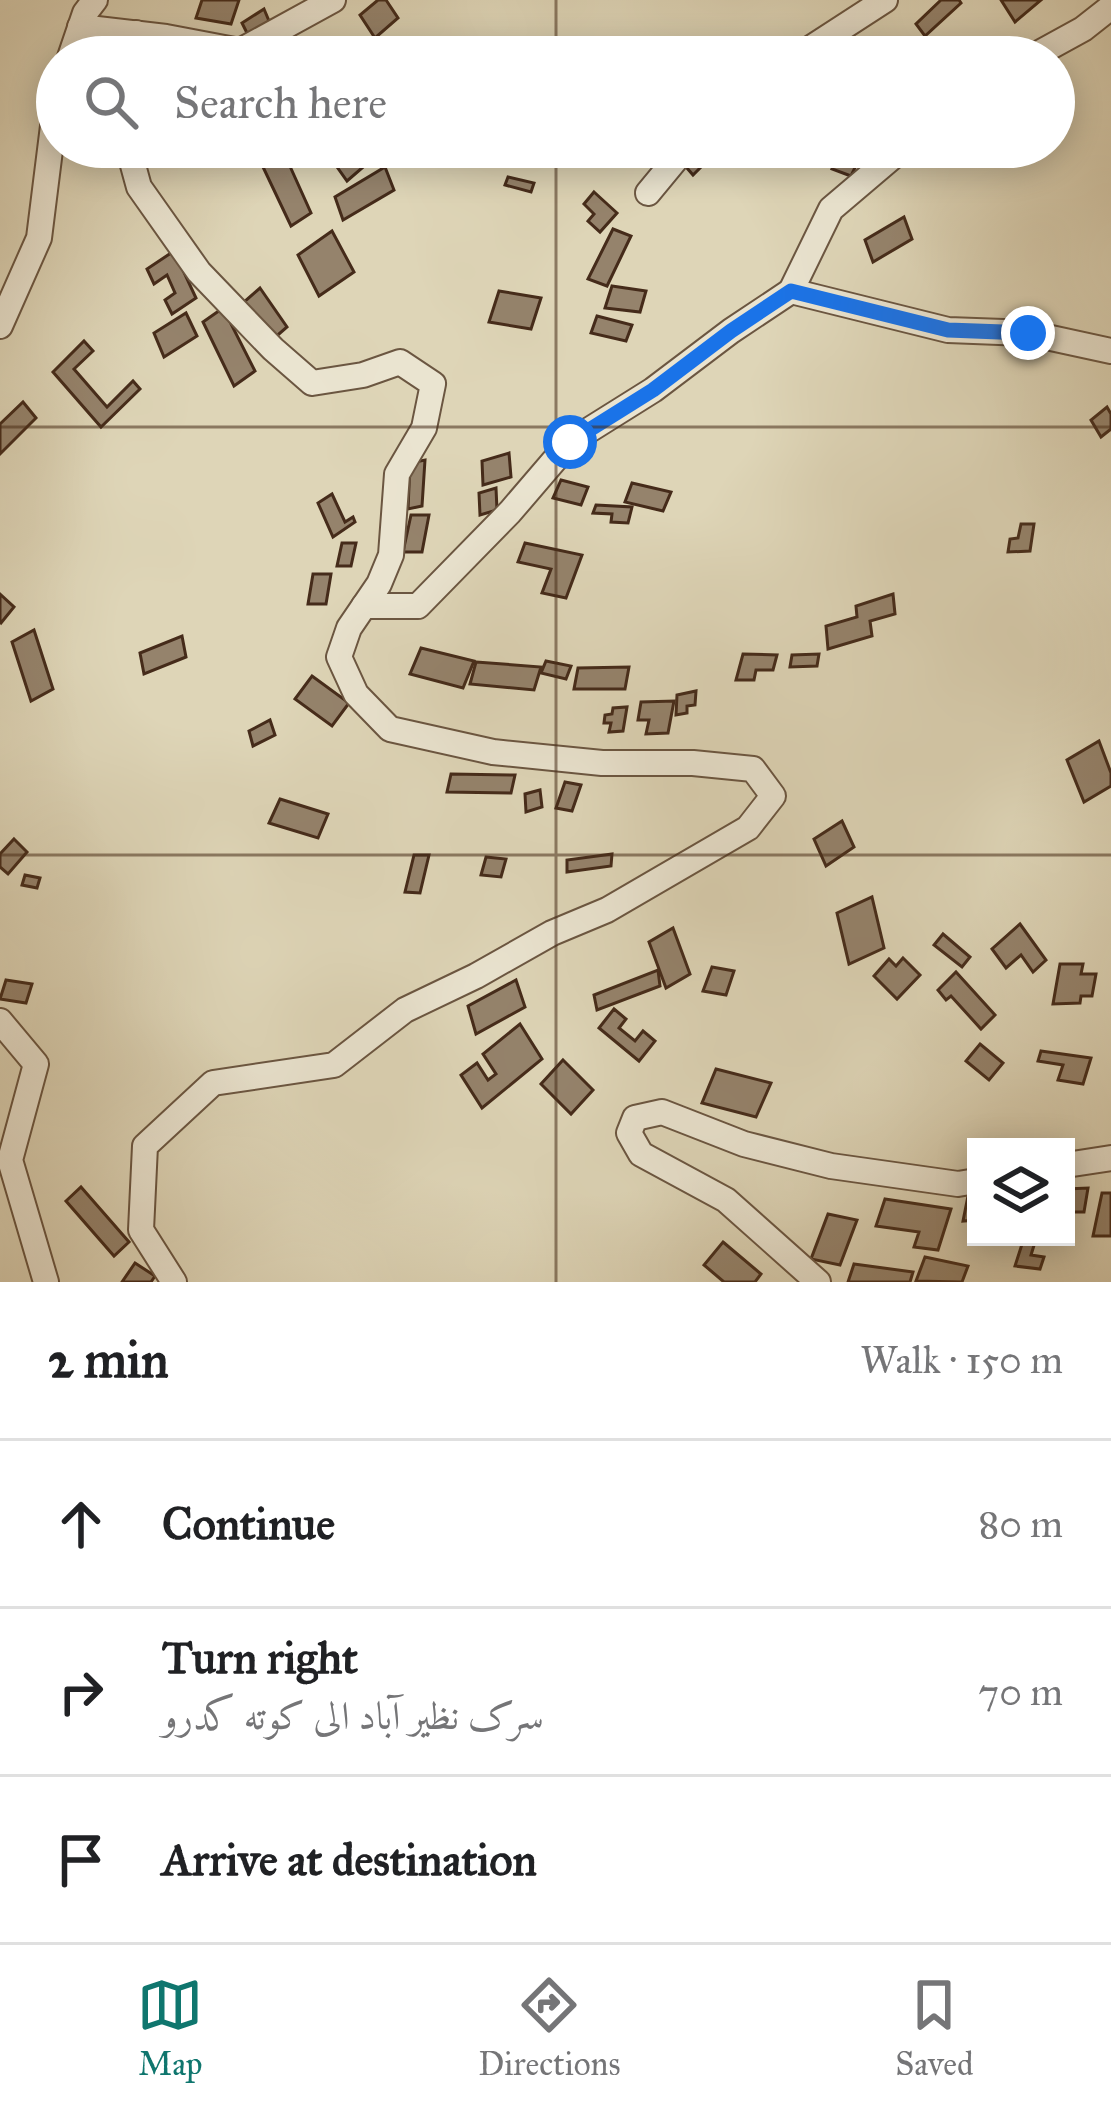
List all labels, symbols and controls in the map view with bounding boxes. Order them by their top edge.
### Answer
search box [36,36,1075,168]
icon: search [78,69,144,135]
text: Search here [174,75,387,130]
route end [1001,306,1055,360]
route start [543,415,597,469]
map controls [967,1138,1075,1246]
button: layers [967,1138,1075,1246]
text: 2 min [48,1329,169,1391]
text: Walk · 150 m [860,1336,1063,1384]
icon: ahead [48,1491,114,1557]
text: Continue [162,1496,335,1551]
text: 80 m [978,1500,1063,1548]
text: Turn right [162,1630,358,1685]
icon: right [48,1659,114,1725]
text: 70 m [978,1668,1063,1716]
text: سرک نظیر آباد الی کوته کدرو [162,1692,544,1740]
icon: arrive [48,1827,114,1893]
text: Arrive at destination [162,1832,537,1887]
tab: Map [137,1972,203,2084]
tab: Directions [478,1972,620,2084]
tab: Saved [895,1972,974,2084]

